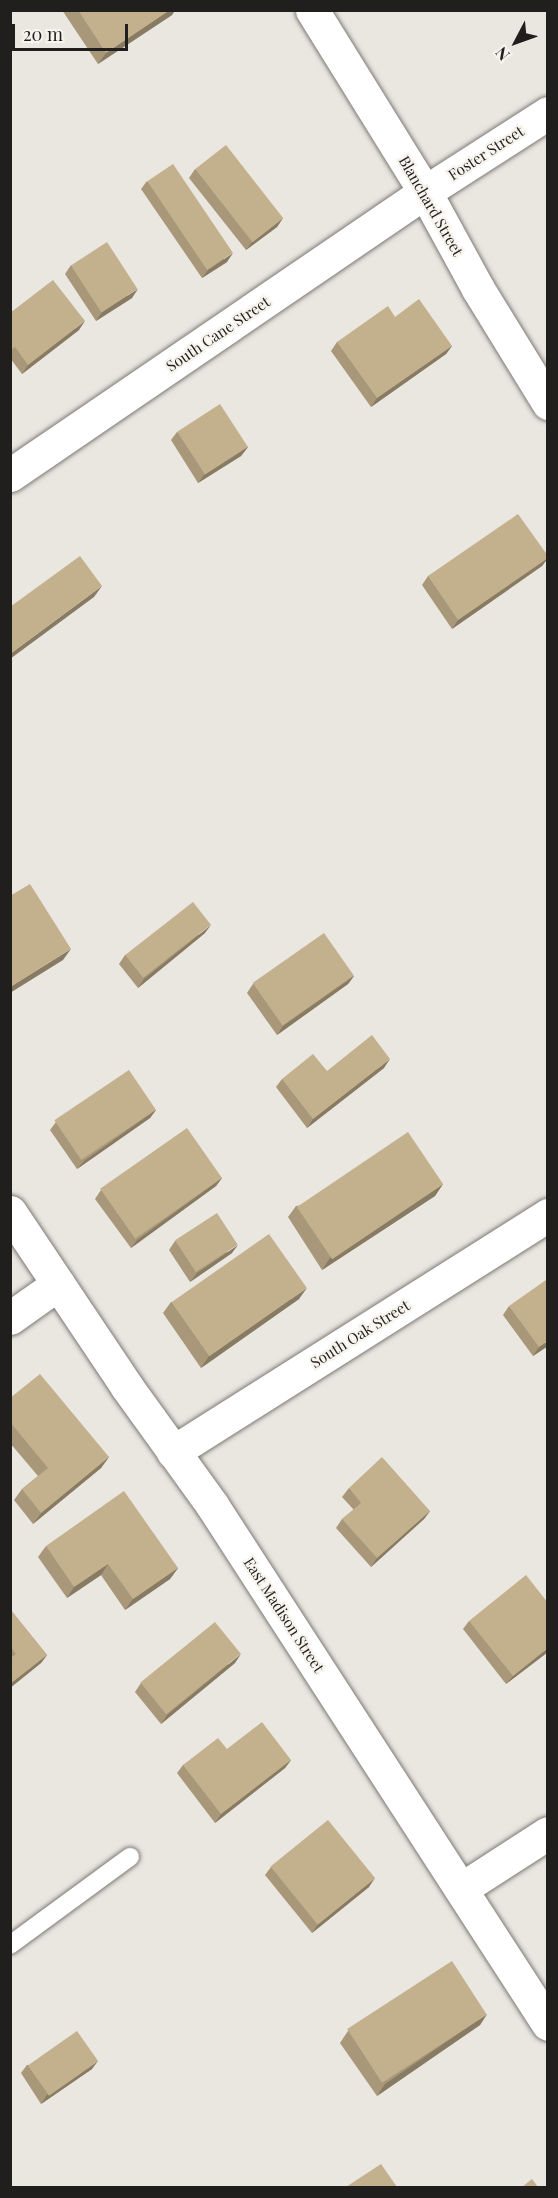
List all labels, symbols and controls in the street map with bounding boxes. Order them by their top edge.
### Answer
scale bar [15,12,130,50]
north arrow [486,12,546,72]
text: 20 m [23,22,63,46]
text: N [490,43,514,65]
street label: Foster Street [445,122,527,184]
street label: Blanchard Street [395,153,467,259]
street label: South Cane Street [163,293,273,375]
street label: South Oak Street [307,1296,413,1372]
street label: East Madison Street [240,1554,328,1676]

